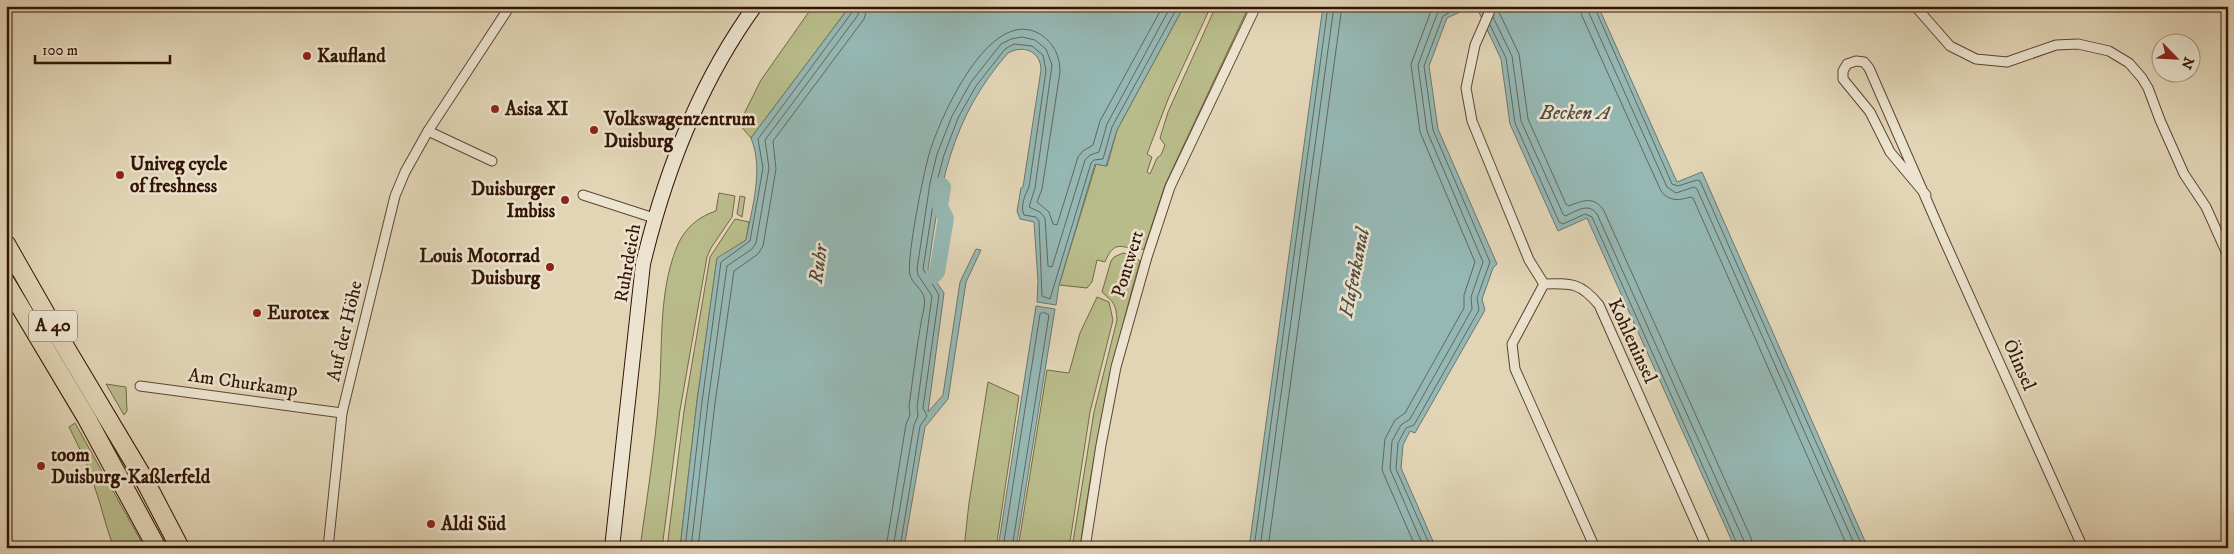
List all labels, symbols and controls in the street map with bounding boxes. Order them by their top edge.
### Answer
scale bar [35,32,170,64]
north arrow [2152,32,2202,82]
text: 100 m [42,41,78,60]
place label: Kaufland [317,45,386,68]
marker: Kaufland [301,50,313,62]
text: N [2176,54,2198,72]
place label: Asisa XI [504,98,569,121]
water label: Becken A [1539,101,1611,126]
marker: Asisa XI [489,103,501,115]
place label: Volkswagenzentrum Duisburg [603,108,756,153]
marker: Volkswagenzentrum Duisburg [588,124,600,136]
place label: Univeg cycle of freshness [130,153,228,198]
marker: Univeg cycle of freshness [114,169,126,181]
place label: Duisburger Imbiss [471,178,556,223]
marker: Duisburger Imbiss [559,194,571,206]
street label: Ruhrdeich [610,222,646,304]
water label: Hafenkanal [1334,225,1376,321]
street label: Pontwert [1107,228,1149,300]
water label: Ruhr [804,241,834,286]
place label: Louis Motorrad Duisburg [419,245,541,290]
marker: Louis Motorrad Duisburg [544,261,556,273]
street label: Auf der Höhe [322,278,368,384]
street label: Kohleninsel [1602,295,1662,387]
place label: Eurotex [267,302,330,325]
marker: Eurotex [251,307,263,319]
road number: A 40 [29,310,77,342]
street label: Ölinsel [1998,335,2041,394]
street label: Am Churkamp [187,364,299,402]
place label: toom Duisburg-Kaßlerfeld [51,444,211,489]
marker: toom Duisburg-Kaßlerfeld [35,460,47,472]
place label: Aldi Süd [440,513,506,536]
marker: Aldi Süd [425,518,437,530]

